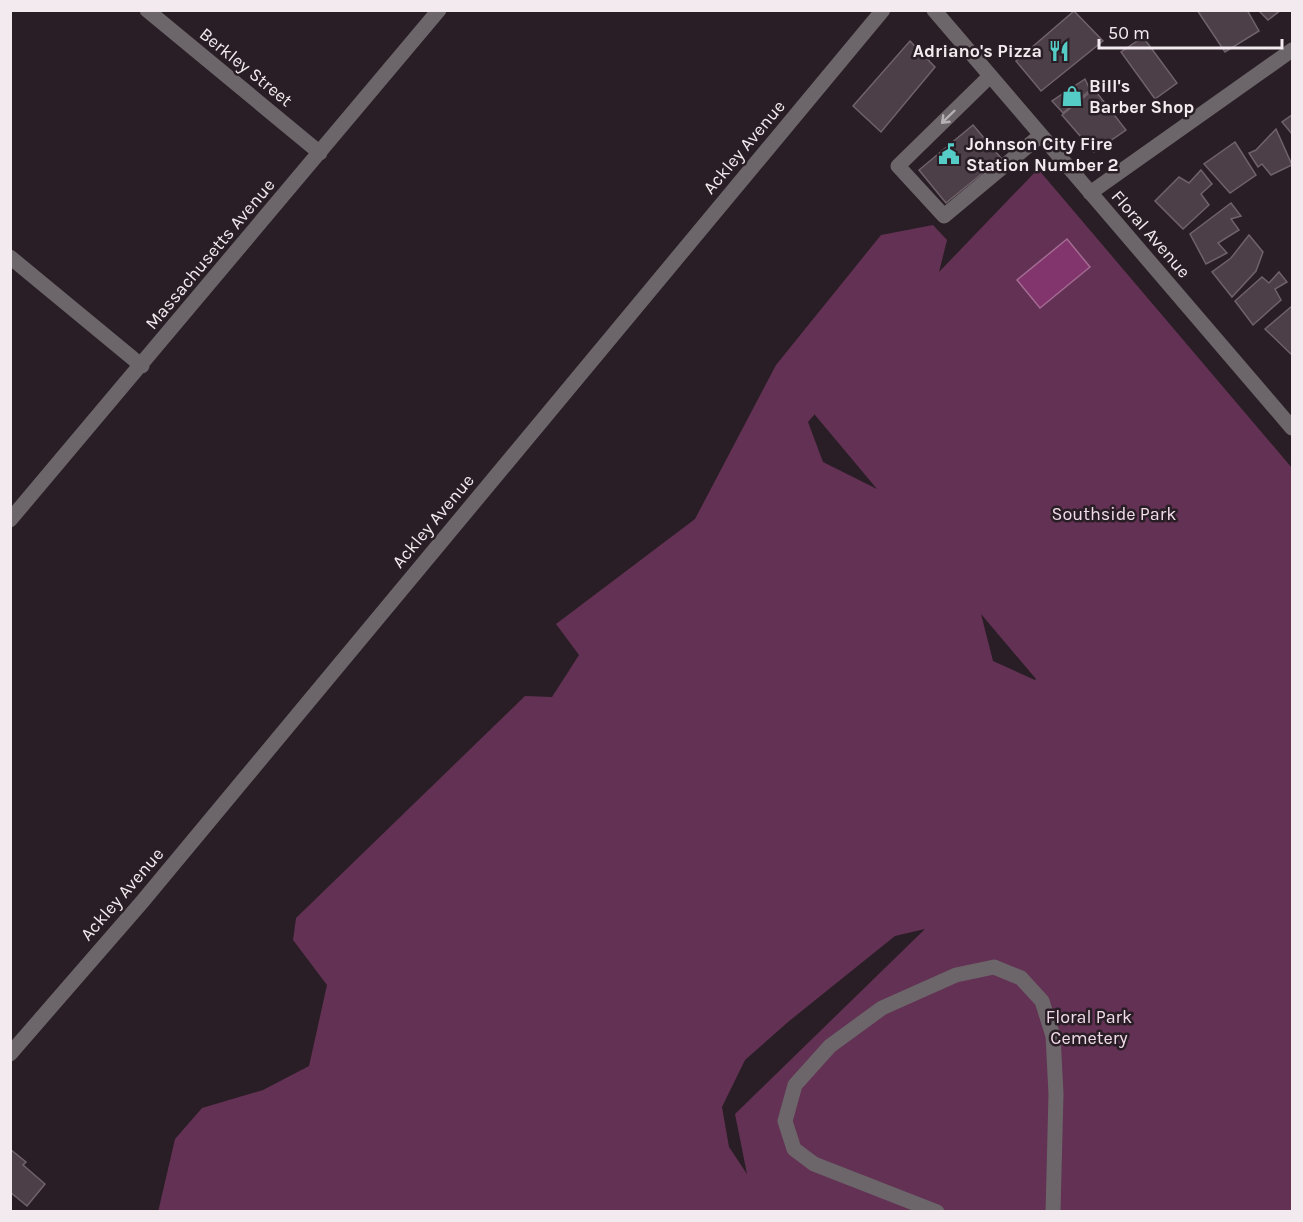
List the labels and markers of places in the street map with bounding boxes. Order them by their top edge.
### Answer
restaurant icon: Adriano's Pizza [1047,39,1071,63]
place label: Adriano's Pizza [913,40,1042,62]
place label: Bill's Barber Shop [1089,75,1194,118]
shop icon: Bill's Barber Shop [1060,84,1084,108]
place label: Johnson City Fire Station Number 2 [966,133,1118,176]
public building icon: Johnson City Fire Station Number 2 [937,142,961,166]

